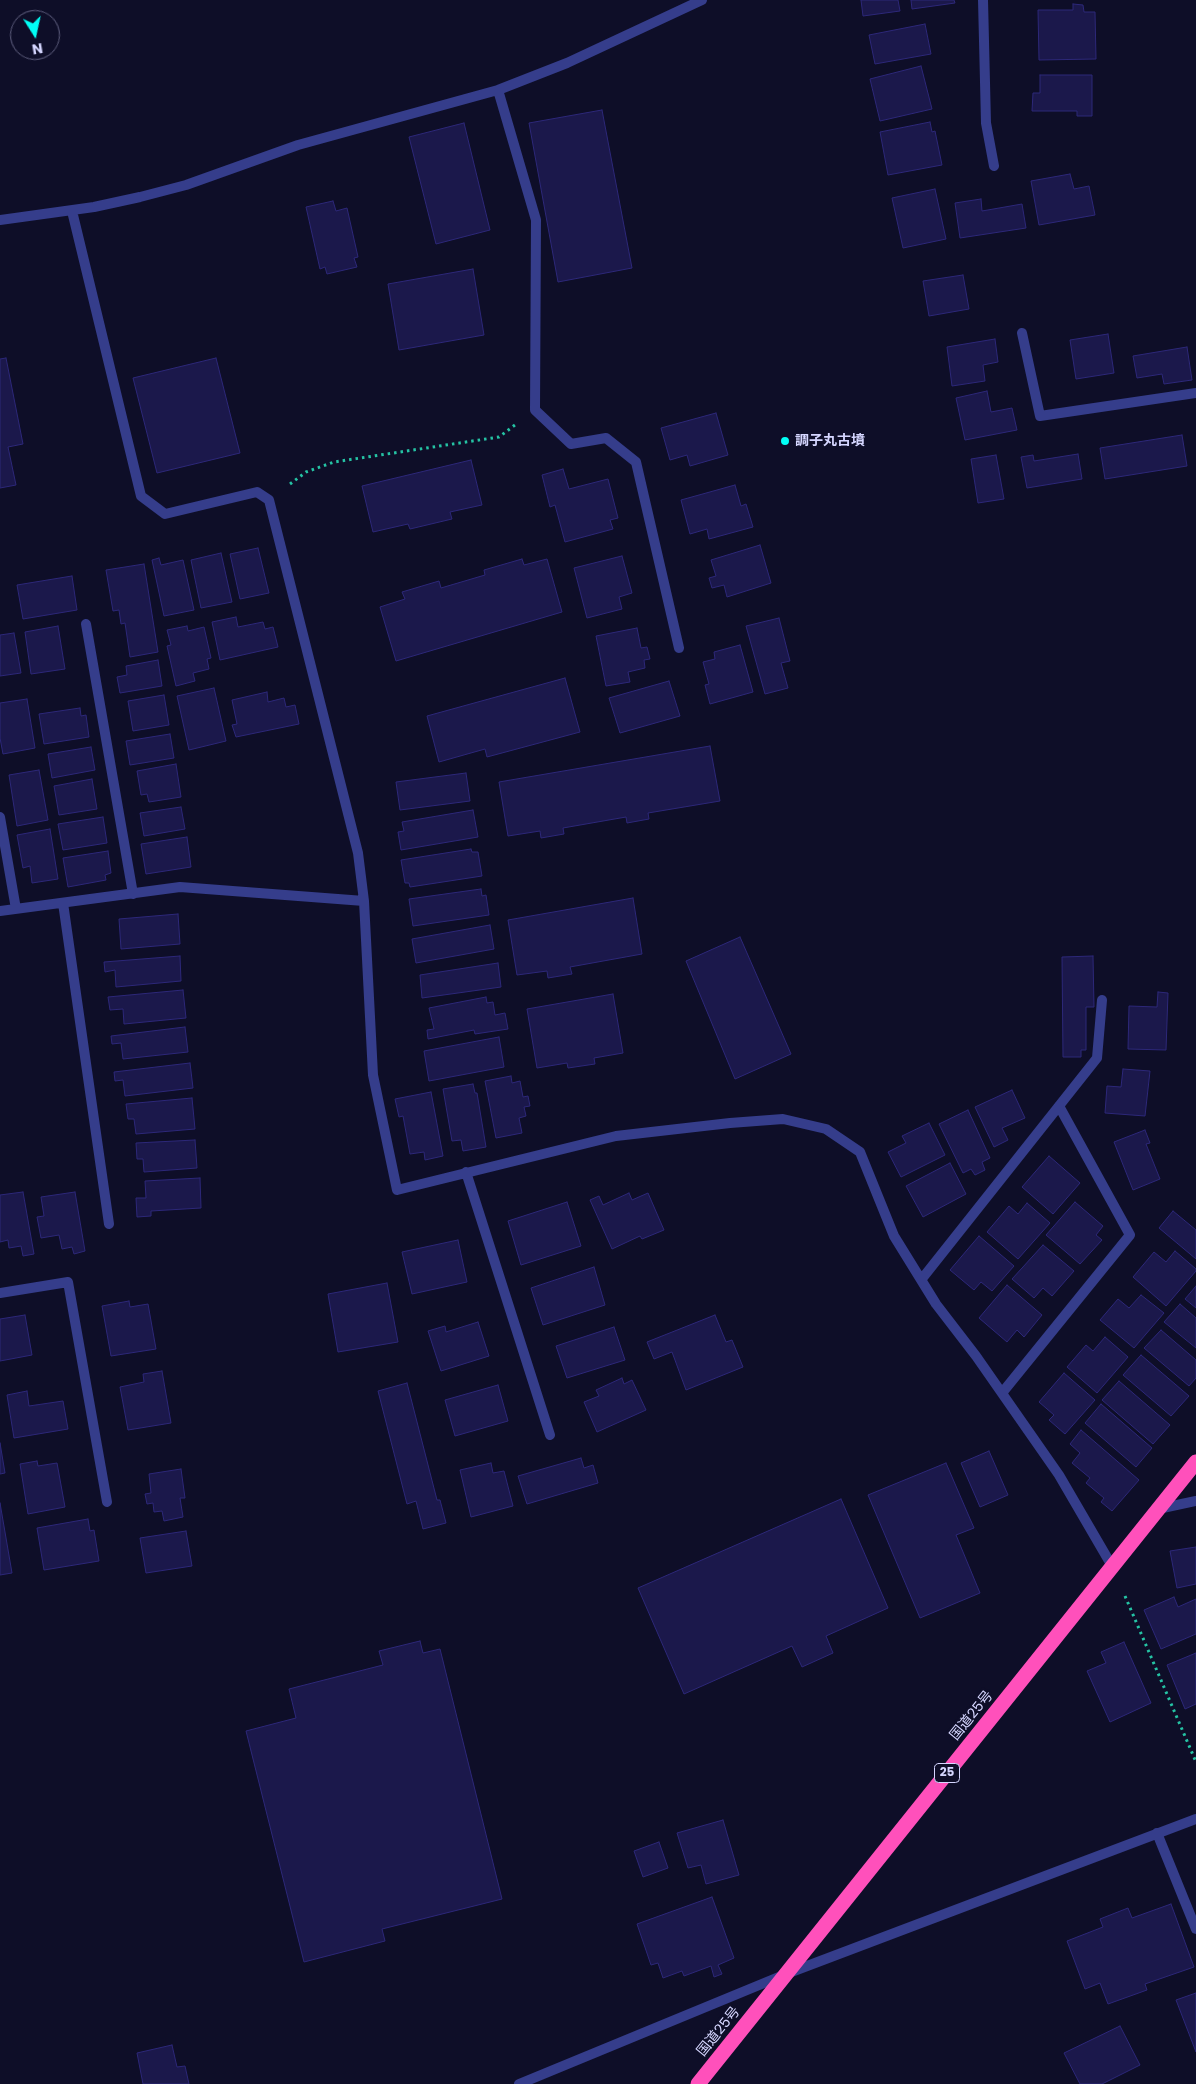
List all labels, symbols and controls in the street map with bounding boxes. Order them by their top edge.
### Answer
north arrow [10,10,60,60]
text: N [31,38,44,60]
place label: 調子丸古墳 [795,433,865,449]
marker: 調子丸古墳 [779,435,791,447]
street label: 国道25号 [947,1688,997,1744]
road number: 25 [934,1764,960,1782]
street label: 国道25号 [694,2004,744,2060]

